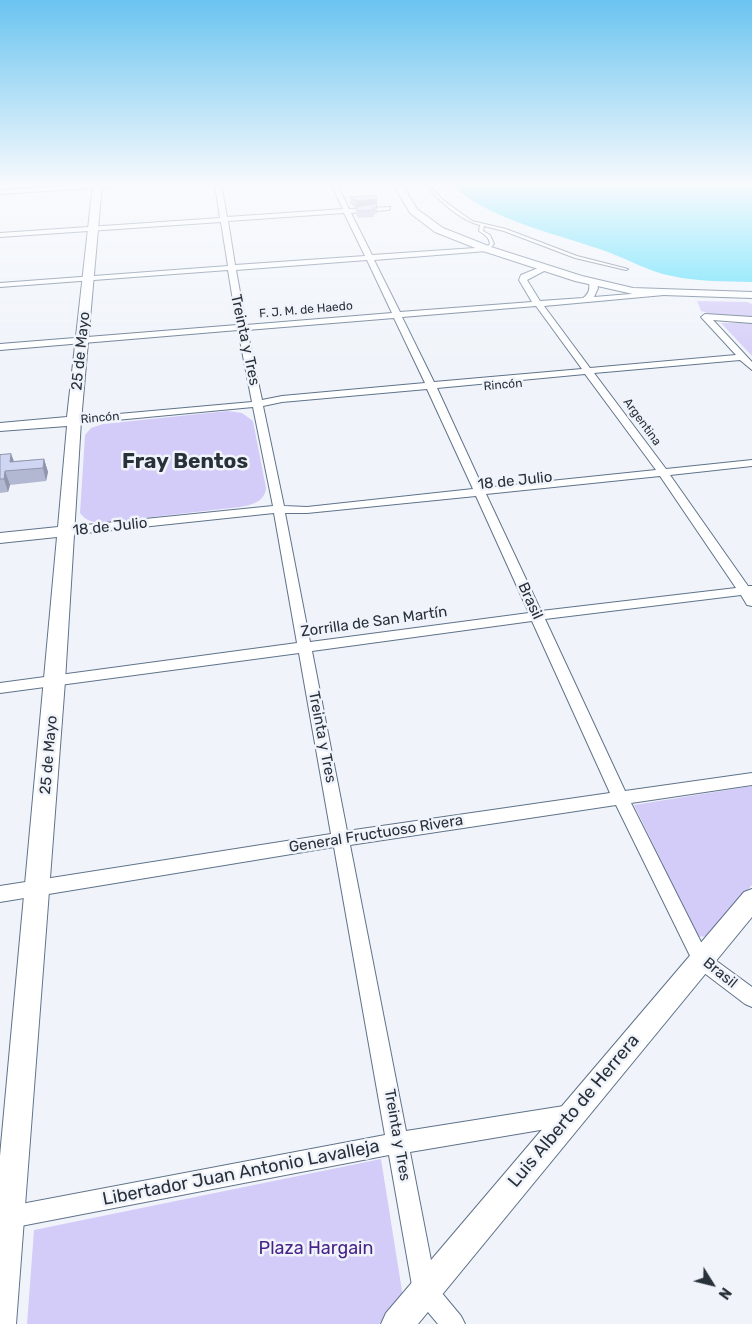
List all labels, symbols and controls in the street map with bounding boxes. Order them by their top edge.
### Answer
street label: Treinta y Tres [227,293,263,387]
street label: F. J. M. de Haedo [259,299,353,321]
street label: 25 de Mayo [68,311,94,391]
street label: Rincón [483,376,523,394]
street label: Argentina [620,396,664,448]
street label: Rincón [80,409,120,427]
district label: Fray Bentos [122,449,248,475]
street label: 18 de Julio [477,468,553,494]
street label: 18 de Julio [72,514,148,540]
street label: Brasil [514,580,546,622]
street label: Zorrilla de San Martín [300,603,448,641]
street label: Treinta y Tres [304,690,340,784]
street label: 25 de Mayo [37,715,61,795]
street label: General Fructuoso Rivera [288,811,464,857]
street label: Brasil [699,954,741,992]
street label: Luis Alberto de Herrera [504,1030,644,1192]
street label: Treinta y Tres [380,1088,414,1182]
street label: Libertador Juan Antonio Lavalleja [101,1136,381,1210]
park label: Plaza Hargain [259,1238,373,1260]
north arrow [687,1259,737,1309]
text: N [715,1284,734,1302]

